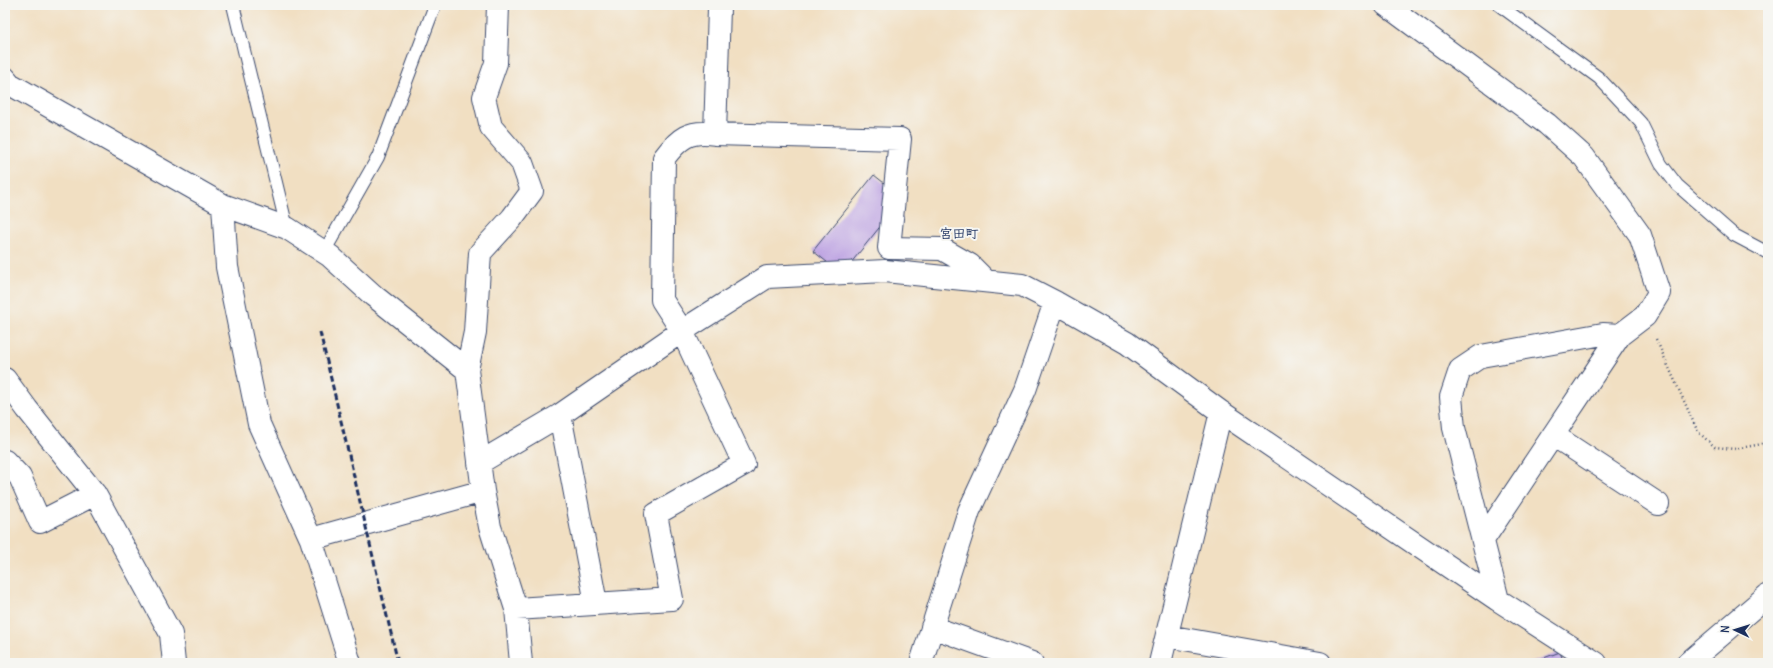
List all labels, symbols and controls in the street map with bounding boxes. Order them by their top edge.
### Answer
district label: 宮田町 [939,225,979,242]
north arrow [1715,610,1755,650]
text: N [1718,625,1732,634]

